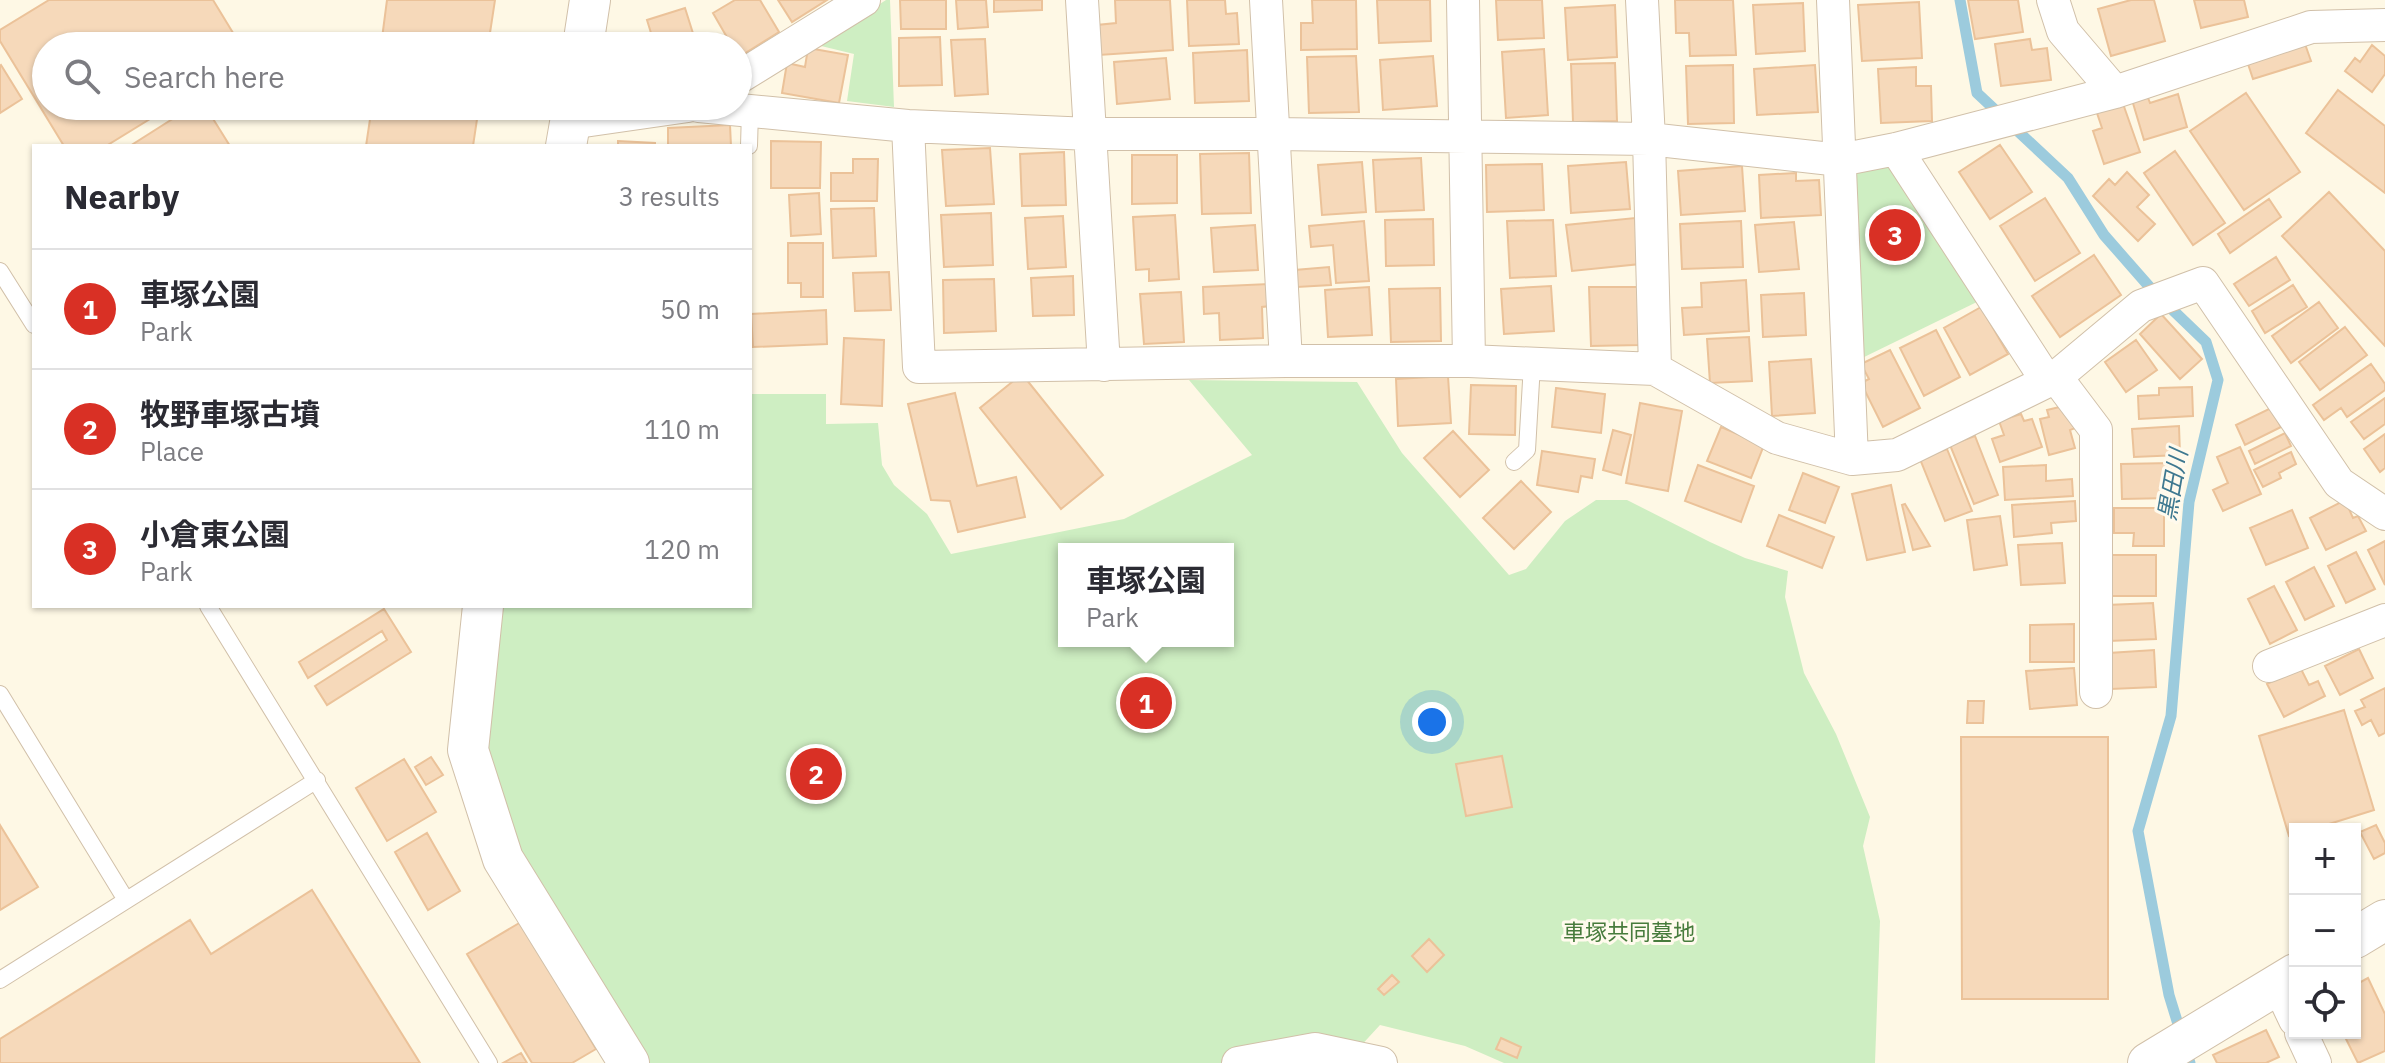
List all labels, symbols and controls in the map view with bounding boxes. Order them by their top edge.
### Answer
search box [32,32,752,120]
icon: search [60,54,104,98]
text: Search here [124,57,285,96]
text: Nearby [64,174,179,218]
text: 3 results [618,179,720,213]
pin: 3 [1869,205,1921,265]
text: 車塚公園 [140,274,260,313]
text: 1 [82,292,98,326]
text: 50 m [660,292,720,326]
text: Park [140,314,193,348]
text: 牧野車塚古墳 [140,394,320,433]
text: 2 [82,412,98,446]
text: 110 m [644,412,720,446]
text: Place [140,434,204,468]
water label: 黒田川 [2150,444,2195,523]
text: 小倉東公園 [140,514,290,553]
text: 3 [82,532,98,566]
text: 120 m [644,532,720,566]
popup [1058,543,1234,647]
text: Park [140,554,193,588]
text: 車塚公園 [1086,560,1206,599]
text: Park [1086,600,1139,634]
pin: 1 [1120,673,1172,733]
your location [1412,702,1452,742]
pin: 2 [790,744,842,804]
map controls [2289,823,2361,1039]
button: + [2289,823,2361,895]
button: − [2289,895,2361,967]
park label: 車塚共同墓地 [1563,917,1695,946]
button: locate [2289,967,2361,1039]

